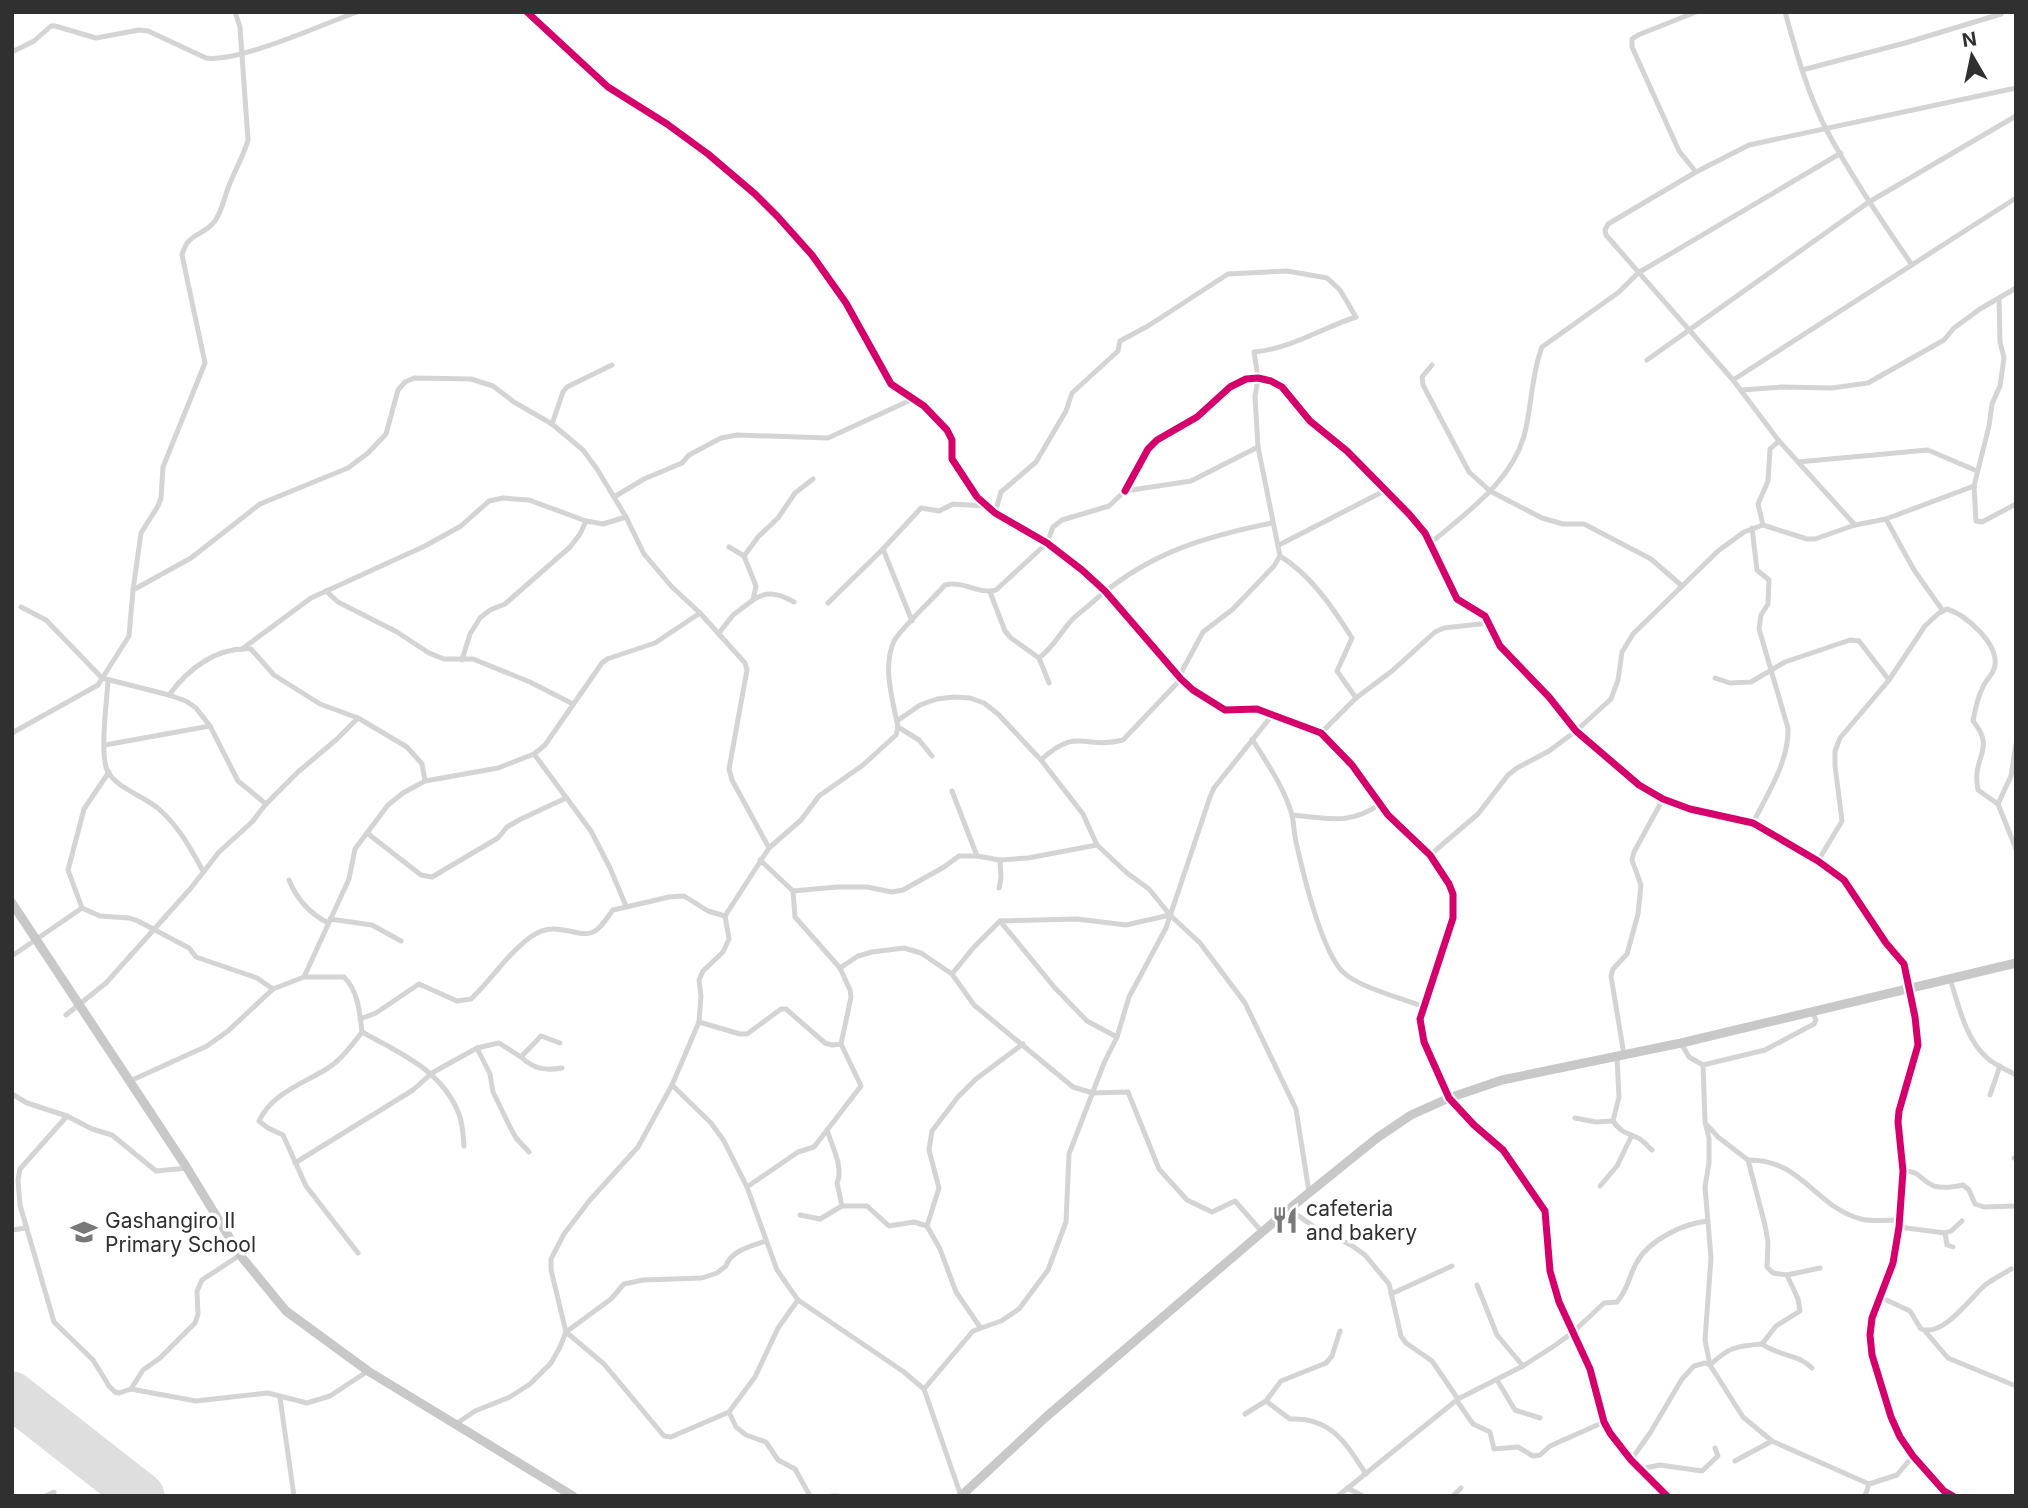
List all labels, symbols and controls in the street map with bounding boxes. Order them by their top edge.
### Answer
north arrow [1937,21,2007,91]
text: N [1960,27,1978,52]
place label: cafeteria and bakery [1306,1196,1417,1245]
restaurant icon: cafeteria and bakery [1270,1205,1300,1235]
place label: Gashangiro II Primary School [105,1208,256,1257]
school or university icon: Gashangiro II Primary School [69,1217,99,1247]

